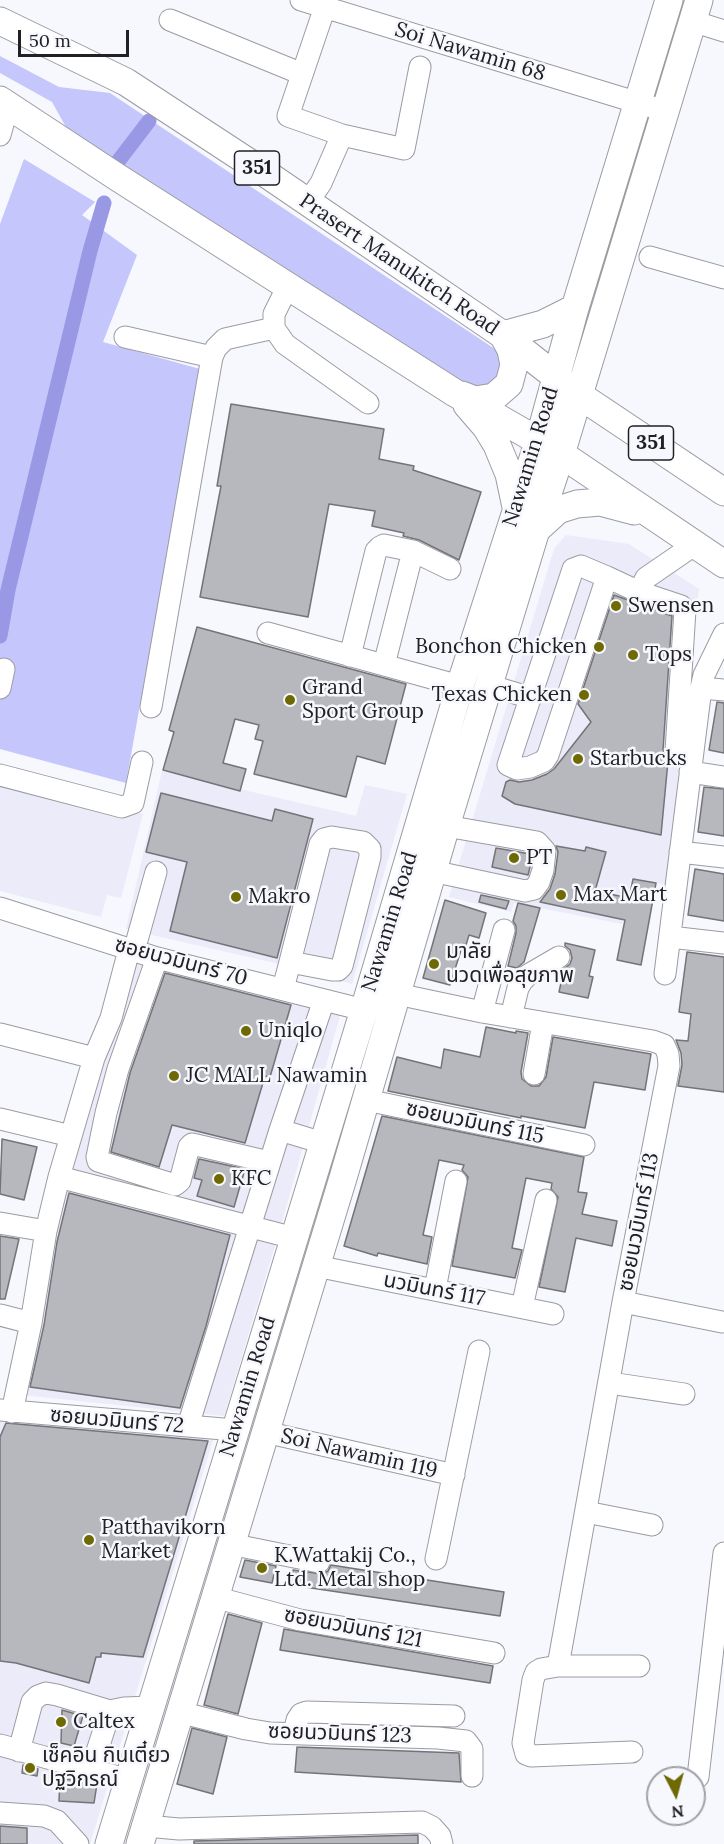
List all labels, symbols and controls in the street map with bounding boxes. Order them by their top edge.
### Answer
street label: Soi Nawamin 68 [392,17,548,87]
scale bar [21,18,132,56]
text: 50 m [29,29,71,52]
road number: 351 [234,151,280,185]
street label: Prasert Manukitch Road [294,189,504,341]
street label: Nawamin Road [498,384,564,530]
road number: 351 [628,426,674,460]
place label: Swensen [628,593,714,619]
marker: Swensen [609,599,623,613]
place label: Bonchon Chicken [415,634,587,660]
marker: Bonchon Chicken [592,640,606,654]
place label: Tops [645,642,692,668]
marker: Tops [626,648,640,662]
place label: Grand Sport Group [302,675,424,725]
place label: Texas Chicken [432,682,572,708]
marker: Texas Chicken [577,688,591,702]
marker: Grand Sport Group [283,693,297,707]
place label: Starbucks [590,746,687,772]
marker: Starbucks [571,752,585,766]
place label: PT [526,845,552,871]
street label: Nawamin Road [357,849,423,995]
marker: PT [507,851,521,865]
place label: Max Mart [573,882,667,908]
place label: Makro [248,884,311,910]
marker: Max Mart [554,888,568,902]
marker: Makro [229,890,243,904]
street label: ซอยนวมินทร์ 70 [112,932,250,992]
place label: มาลัย นวดเพื่อสุขภาพ [446,939,574,989]
marker: มาลัย นวดเพื่อสุขภาพ [427,957,441,971]
place label: Uniqlo [258,1018,323,1044]
marker: Uniqlo [239,1024,253,1038]
place label: JC MALL Nawamin [186,1063,367,1089]
marker: JC MALL Nawamin [167,1069,181,1083]
street label: ซอยนวมินทร์ 115 [404,1096,546,1150]
street label: ซอยนวมินทร์ 113 [613,1151,665,1293]
place label: KFC [231,1166,271,1192]
marker: KFC [212,1172,226,1186]
street label: นวมินทร์ 117 [381,1268,487,1312]
street label: Nawamin Road [215,1314,281,1460]
street label: ซอยนวมินทร์ 72 [49,1403,185,1439]
street label: Soi Nawamin 119 [278,1424,440,1484]
place label: Patthavikorn Market [101,1515,226,1565]
marker: Patthavikorn Market [82,1533,96,1547]
place label: K.Wattakij Co., Ltd. Metal shop [274,1543,425,1593]
marker: K.Wattakij Co., Ltd. Metal shop [255,1561,269,1575]
street label: ซอยนวมินทร์ 121 [282,1602,424,1654]
place label: Caltex [73,1709,135,1735]
marker: Caltex [54,1715,68,1729]
street label: ซอยนวมินทร์ 123 [268,1719,412,1749]
place label: เช็คอิน กินเตี๋ยว ปฐวิกรณ์ [42,1743,170,1793]
marker: เช็คอิน กินเตี๋ยว ปฐวิกรณ์ [23,1761,37,1775]
north arrow [646,1766,706,1826]
text: N [670,1801,685,1823]

